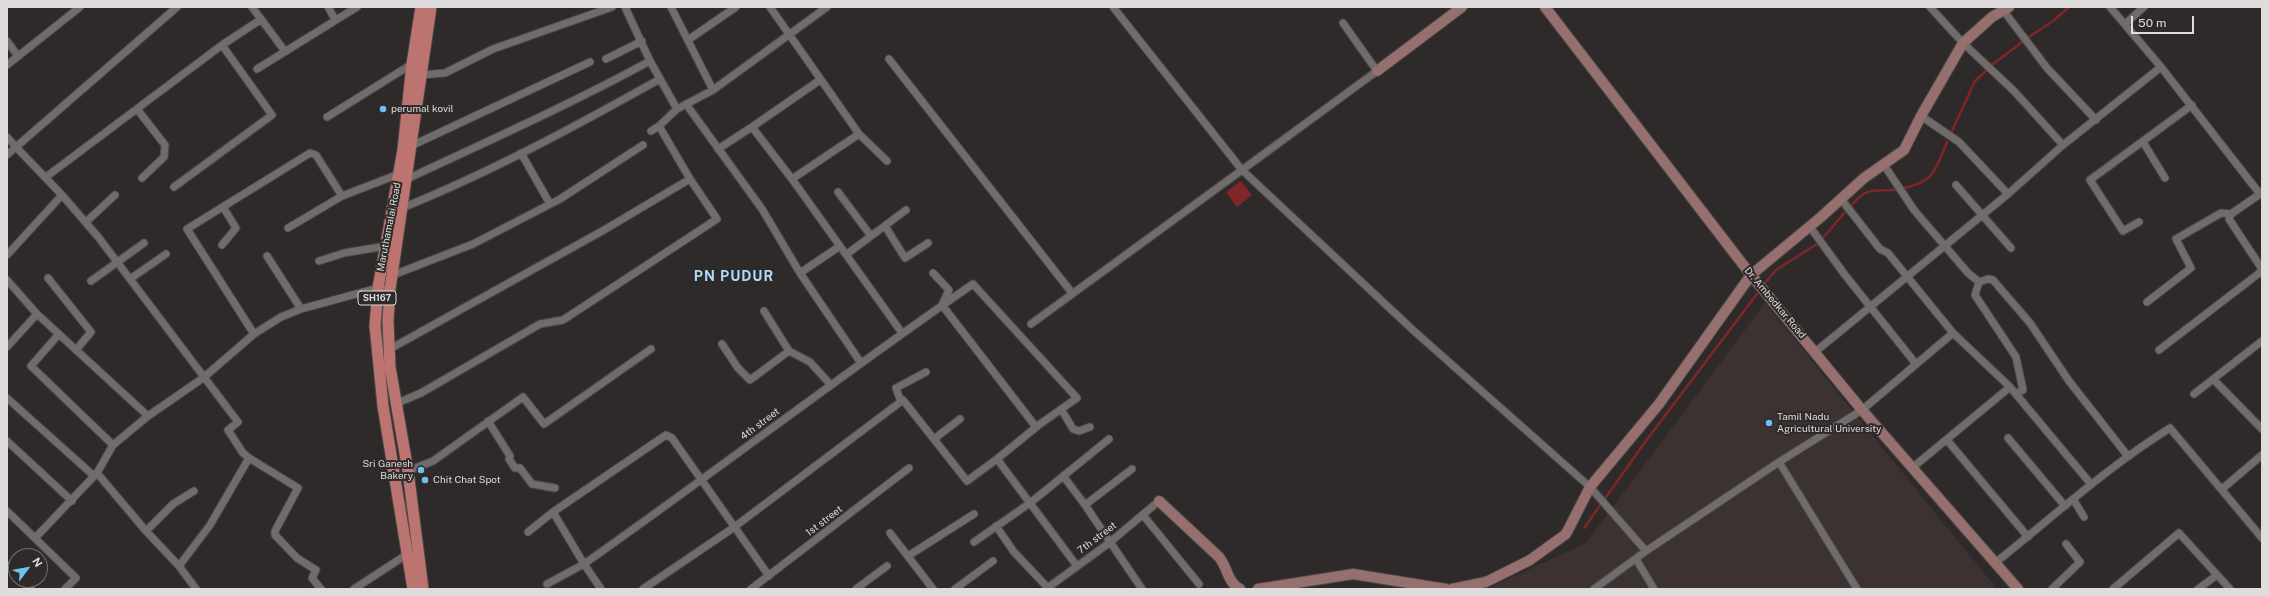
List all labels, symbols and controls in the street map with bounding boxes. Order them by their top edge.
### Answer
scale bar [2133,8,2196,34]
text: 50 m [2138,16,2166,30]
place label: perumal kovil [391,103,454,115]
marker: perumal kovil [378,104,388,114]
street label: Maruthamalai Road [374,181,404,273]
street label: Dr. Ambedkar Road [1742,265,1808,341]
district label: PN PUDUR [694,269,774,285]
road number: SH167 [358,291,396,305]
street label: 4th street [738,405,782,443]
place label: Tamil Nadu Agricultural University [1777,411,1881,434]
marker: Tamil Nadu Agricultural University [1764,418,1774,428]
place label: Sri Ganesh Bakery [362,458,413,482]
marker: Sri Ganesh Bakery [416,465,426,475]
place label: Chit Chat Spot [433,474,501,486]
marker: Chit Chat Spot [420,475,430,485]
street label: 1st street [803,503,845,539]
street label: 7th street [1075,519,1119,557]
north arrow [8,548,48,588]
text: N [30,555,45,569]

